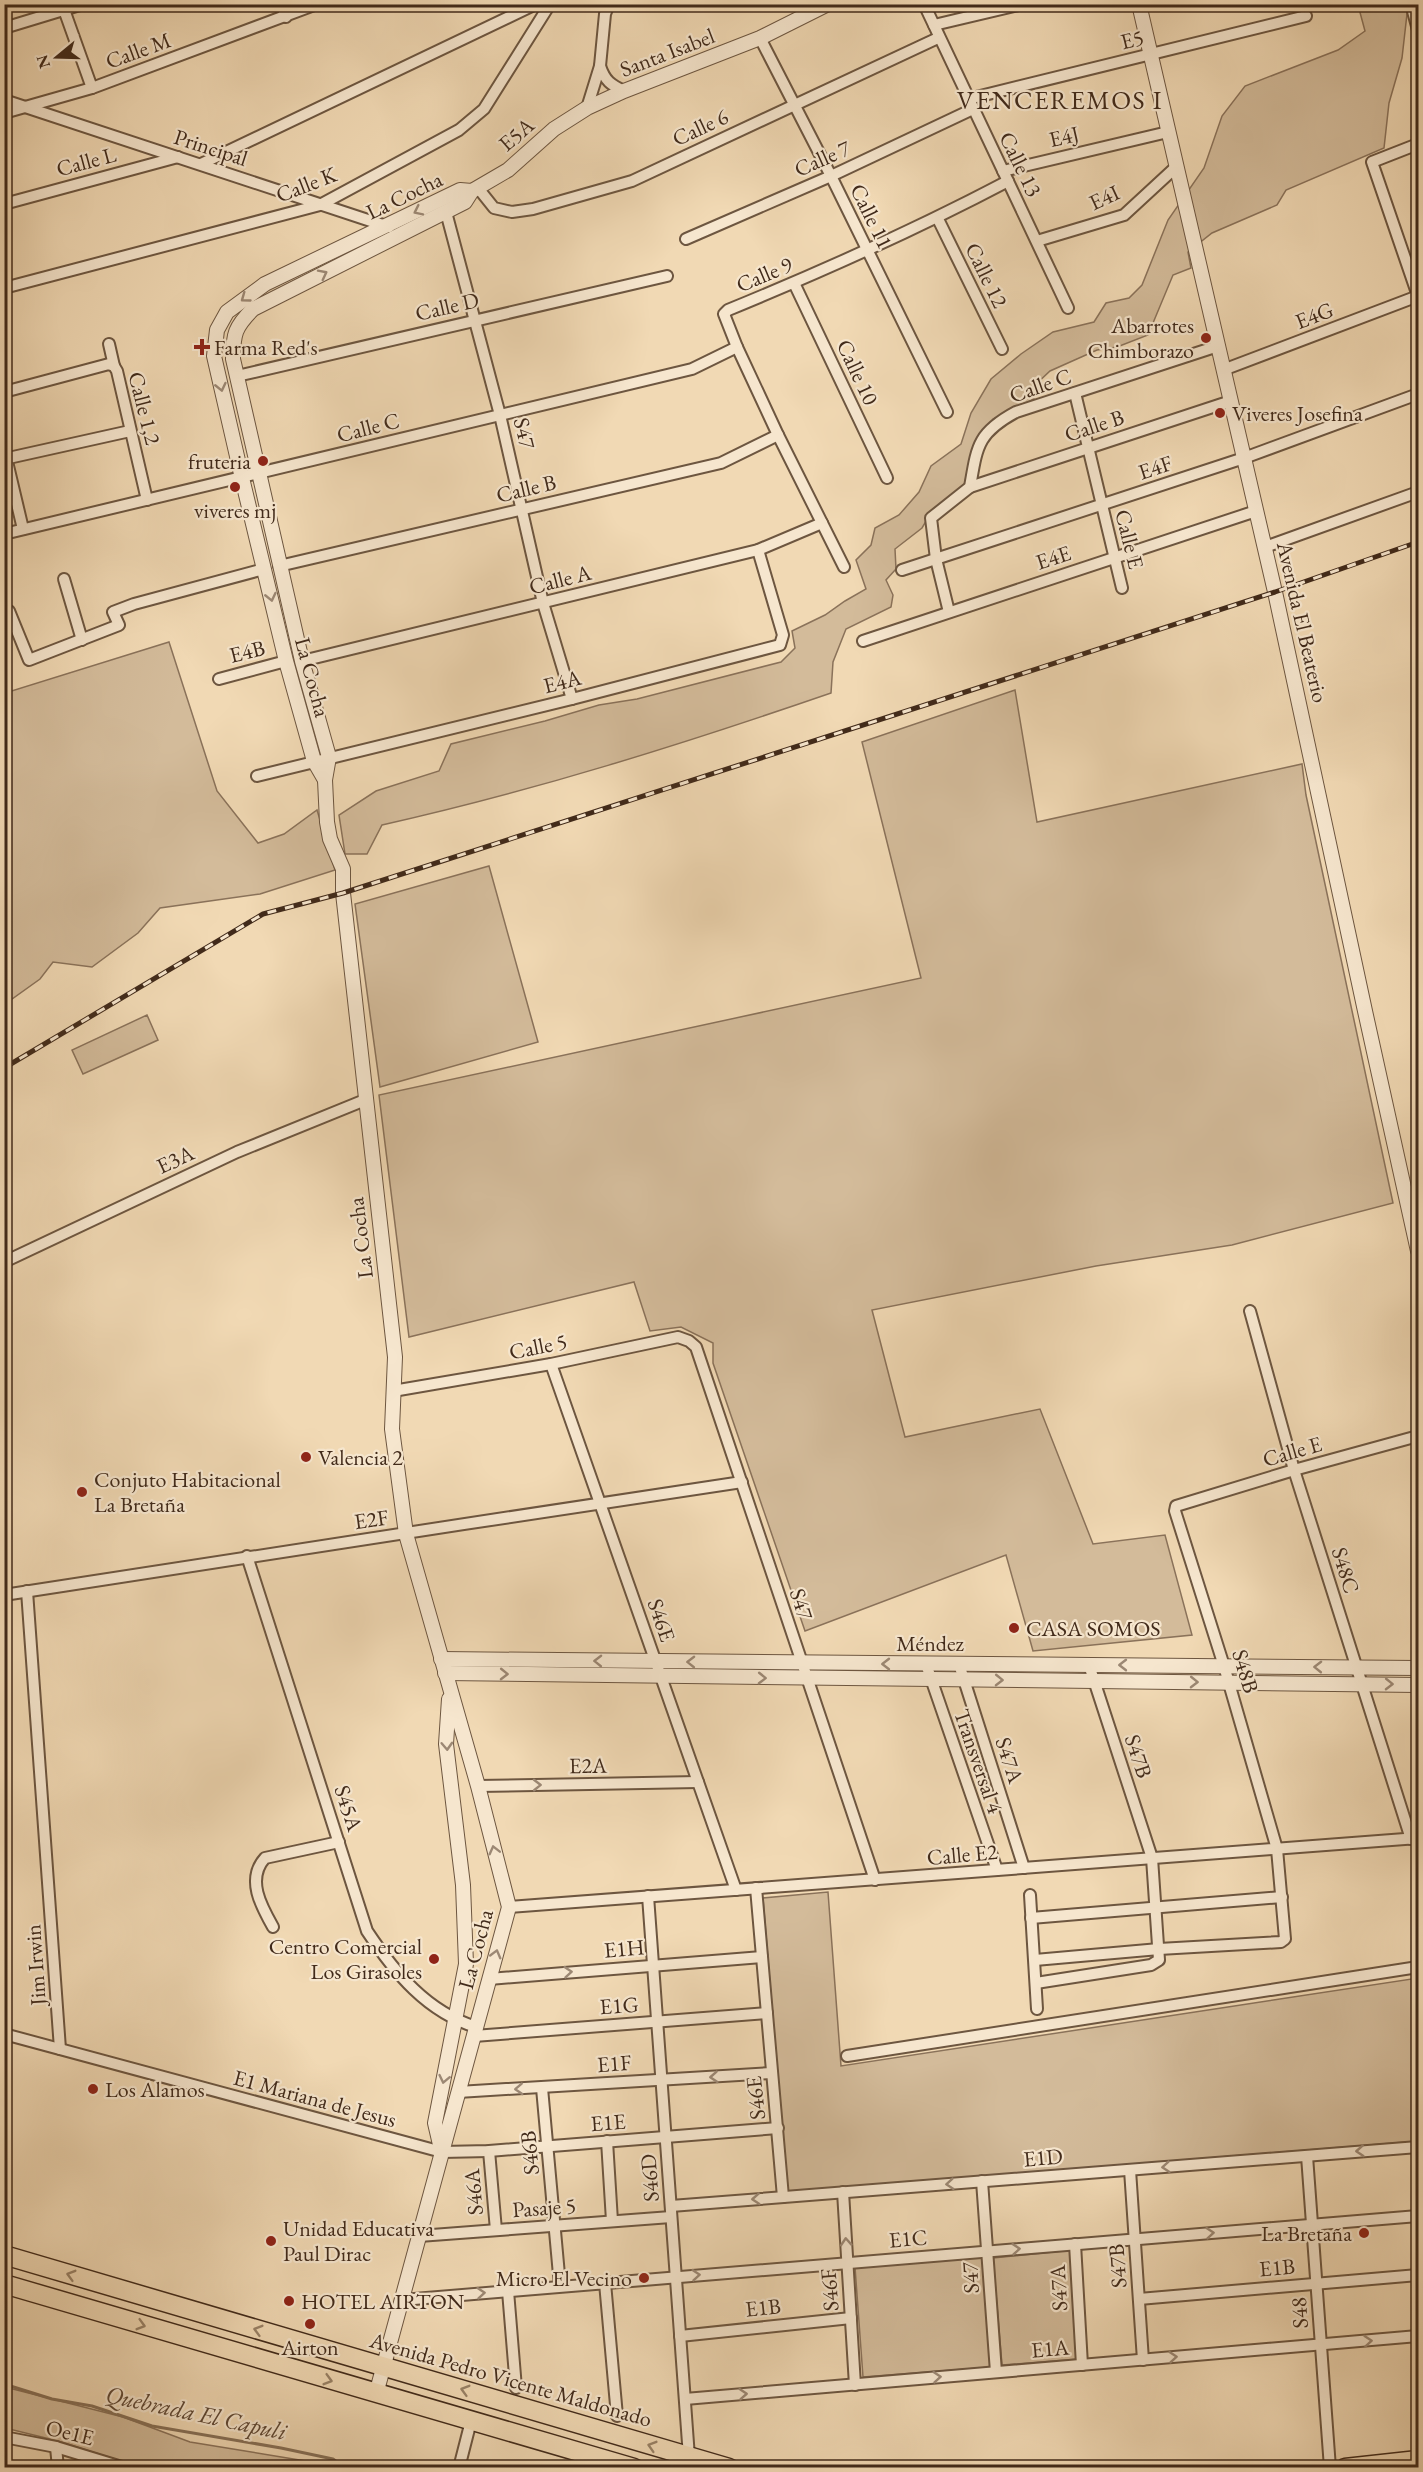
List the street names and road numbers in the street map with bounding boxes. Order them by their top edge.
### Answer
street label: Santa Isabel [616,21,719,84]
street label: E5 [1117,23,1147,56]
street label: Calle M [101,25,175,76]
street label: Calle 6 [668,102,733,153]
street label: E5A [492,110,541,158]
street label: E4J [1046,119,1082,154]
street label: Principal [170,122,251,173]
street label: Calle 13 [992,127,1049,202]
street label: Calle 7 [790,133,855,184]
street label: Calle L [53,140,119,183]
street label: Calle K [272,159,342,209]
street label: La Cocha [361,164,447,226]
street label: E4I [1084,178,1125,217]
street label: Calle 11 [843,179,900,254]
street label: Calle 12 [958,238,1015,313]
street label: Calle 9 [732,250,797,299]
street label: Calle D [412,285,482,328]
street label: E4G [1291,295,1338,336]
street label: Calle 10 [830,335,885,410]
street label: Calle C [1005,361,1075,410]
street label: Calle 1,2 [121,369,168,448]
street label: Calle B [1061,402,1128,449]
street label: Calle C [334,406,402,449]
street label: S47 [507,414,542,452]
street label: E4F [1134,448,1176,487]
street label: Calle B [493,467,559,509]
street label: Calle E [1108,506,1151,572]
street label: E4E [1032,538,1074,577]
street label: Avenida El Beaterio [1270,538,1335,705]
street label: Calle A [526,558,595,601]
street label: E4B [226,633,268,670]
street label: La Cocha [288,634,337,721]
street label: E4A [540,663,585,700]
street label: E3A [152,1138,199,1181]
street label: La Cocha [341,1195,380,1280]
street label: Calle 5 [507,1327,570,1366]
street label: Calle E [1259,1429,1325,1474]
street label: E2F [352,1503,390,1536]
street label: S48C [1325,1543,1366,1597]
street label: S47 [783,1585,820,1624]
street label: S46E [641,1595,682,1646]
street label: Méndez [896,1629,964,1658]
street label: S48B [1225,1646,1266,1697]
street label: Transversal 4 [947,1705,1010,1818]
street label: S47B [1118,1731,1159,1782]
street label: S47A [989,1734,1031,1788]
street label: E2A [569,1751,608,1780]
street label: S45A [328,1782,370,1836]
street label: Calle E2 [925,1837,999,1872]
street label: La Cocha [451,1906,500,1992]
street label: Jim Irwin [18,1923,53,2009]
street label: E1H [602,1932,646,1965]
street label: E1G [599,1990,640,2021]
street label: E1F [596,2048,632,2079]
street label: E1 Mariana de Jesus [230,2063,400,2134]
street label: S46E [739,2075,772,2121]
street label: E1E [589,2107,627,2138]
street label: S46B [513,2130,546,2176]
street label: E1D [1022,2141,1064,2174]
street label: S46D [633,2153,666,2203]
street label: S46A [457,2167,490,2216]
street label: Pasaje 5 [511,2191,577,2224]
street label: E1C [888,2222,929,2255]
street label: S47B [1101,2243,1134,2289]
street label: E1B [1258,2251,1296,2284]
street label: S47 [955,2261,986,2295]
street label: S47A [1043,2263,1074,2312]
street label: S46F [814,2268,845,2312]
street label: E1B [744,2291,782,2324]
street label: S48 [1284,2296,1315,2330]
street label: Avenida Pedro Vicente Maldonado [366,2325,655,2434]
street label: E1A [1030,2332,1071,2365]
street label: Oe1E [43,2413,97,2452]

